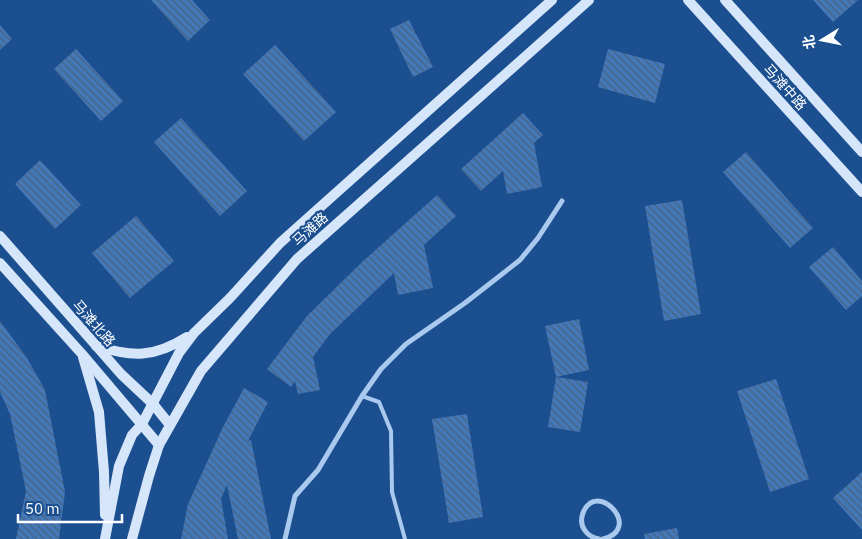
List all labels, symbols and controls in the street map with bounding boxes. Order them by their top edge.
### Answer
north arrow [797,15,847,65]
text: 北 [799,34,819,51]
street label: 马滩中路 [760,60,810,114]
street label: 马滩路 [288,208,332,250]
street label: 马滩北路 [69,296,119,350]
scale bar [18,492,121,524]
text: 50 m [25,499,60,518]

